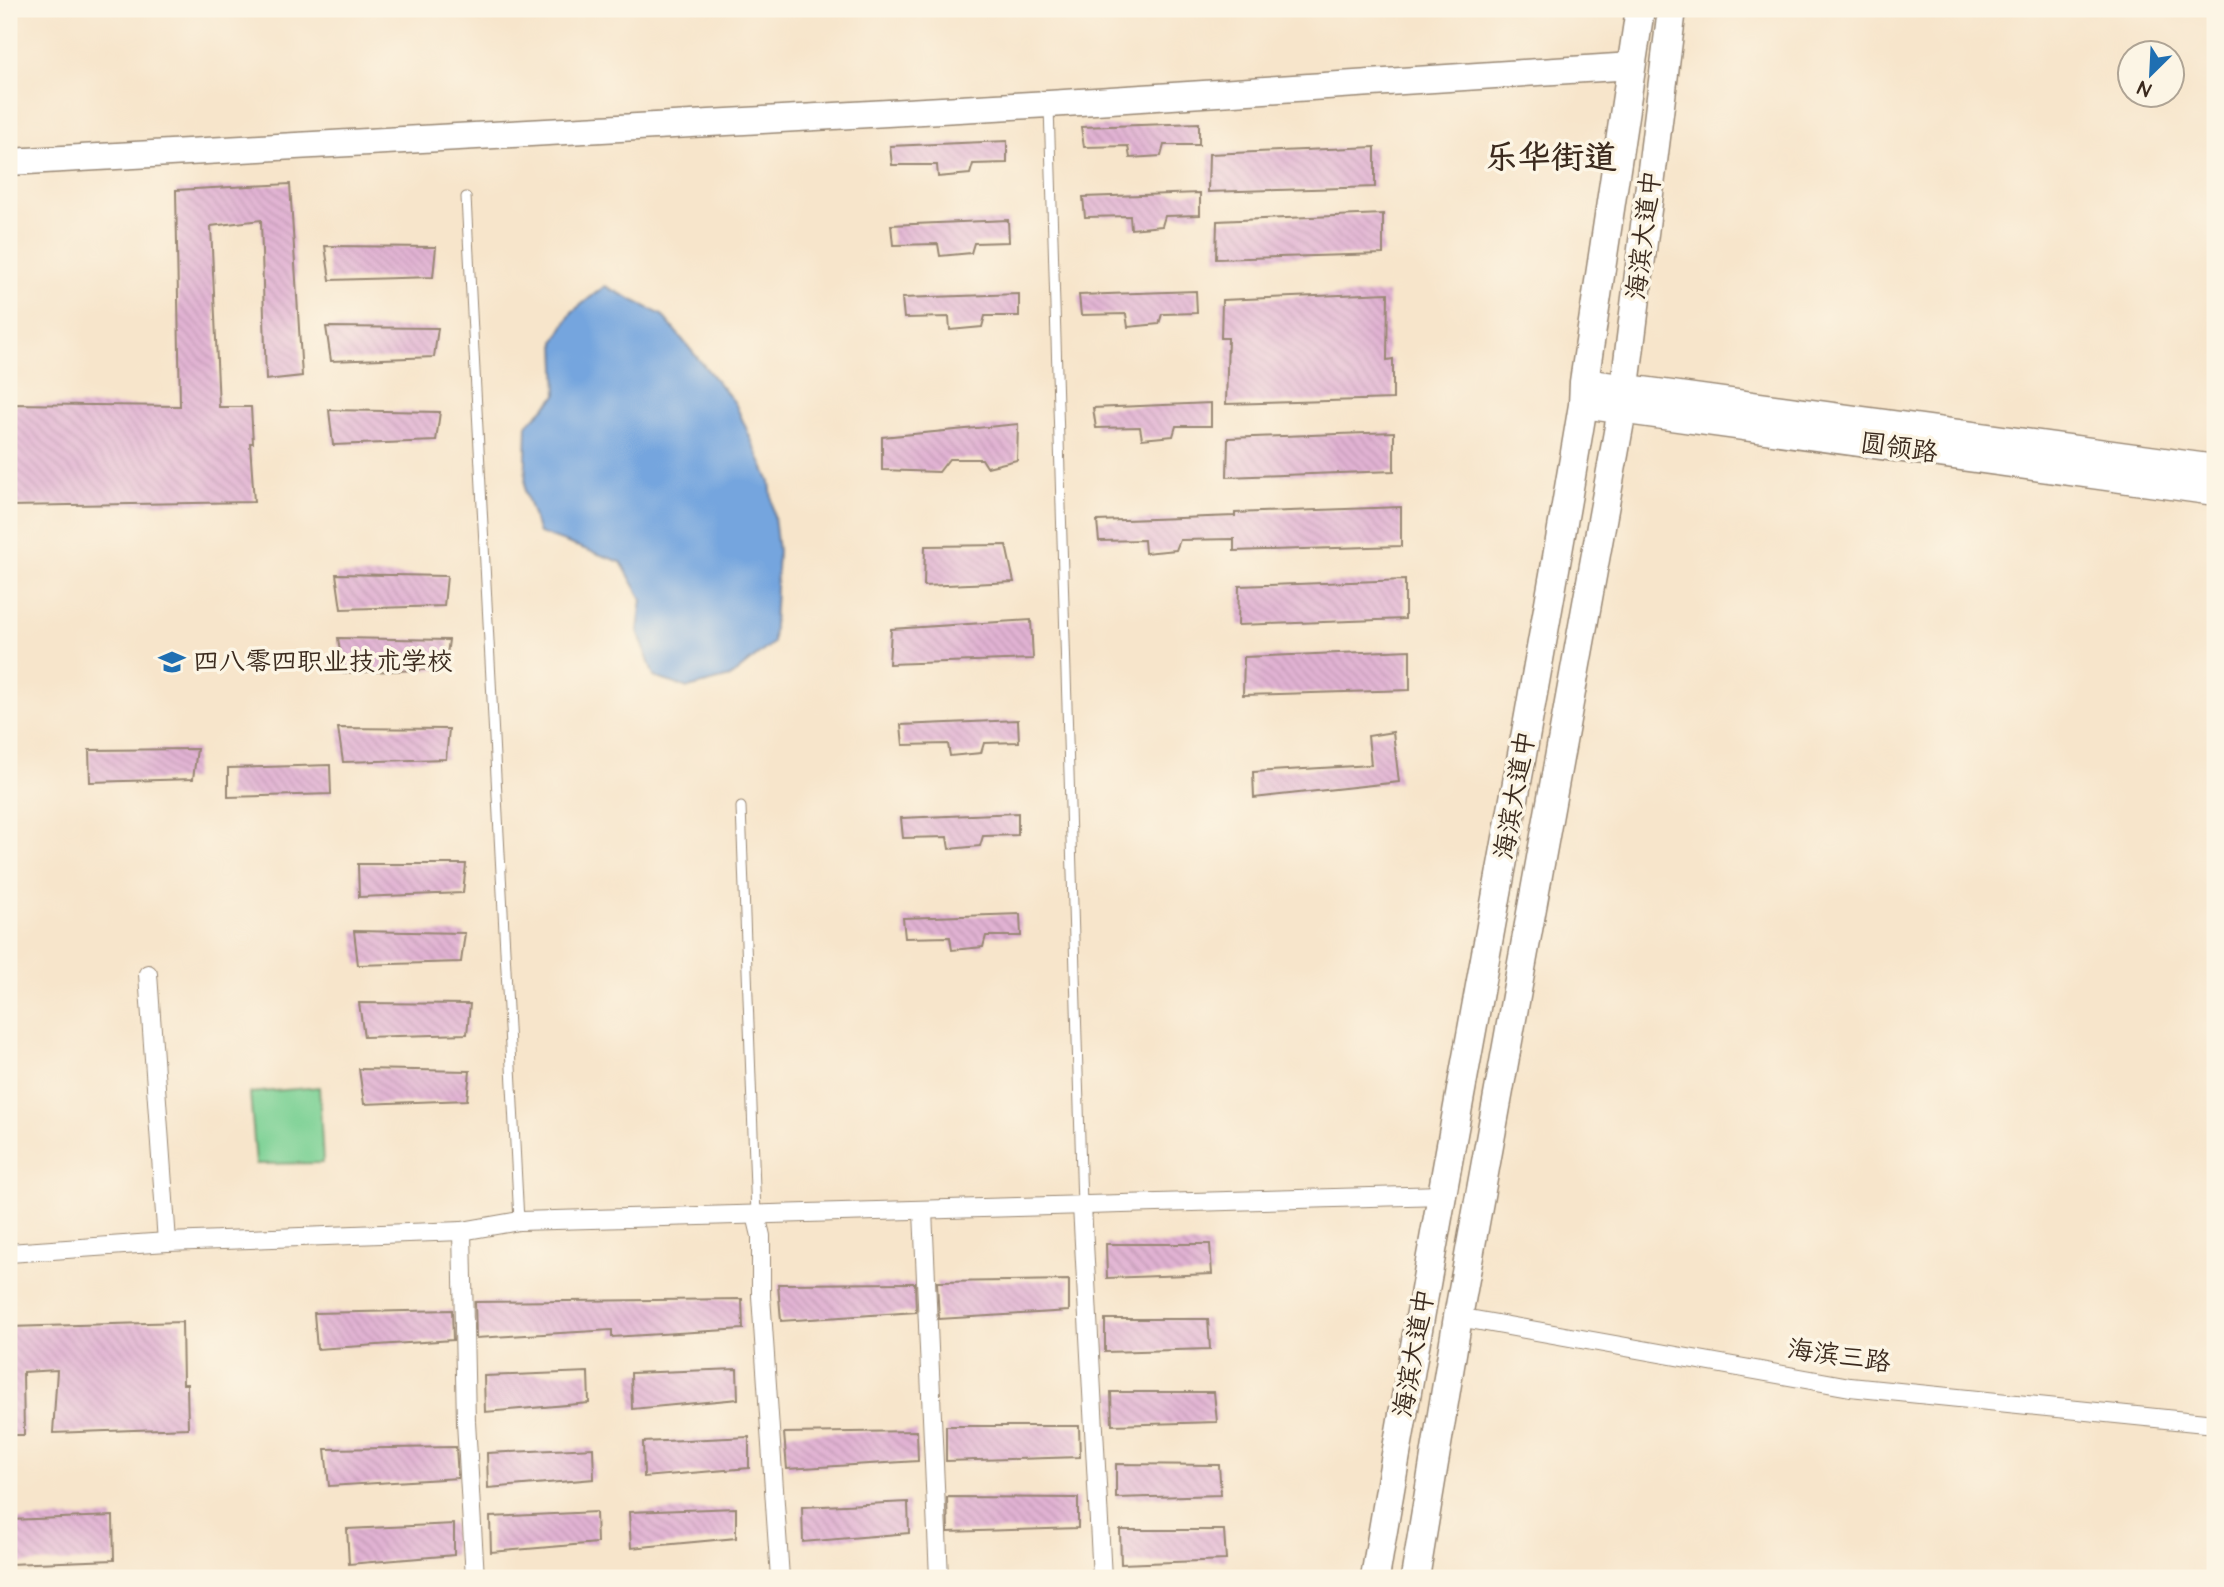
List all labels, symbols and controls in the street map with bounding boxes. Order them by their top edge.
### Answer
north arrow [2116,38,2186,108]
text: N [2134,73,2156,103]
district label: 乐华街道 [1485,135,1617,181]
street label: 海滨大道中 [1618,168,1670,302]
street label: 圆领路 [1858,425,1940,471]
place label: 四八零四职业技术学校 [193,644,453,680]
school or university icon: 四八零四职业技术学校 [157,647,187,677]
street label: 海滨大道中 [1486,728,1544,862]
street label: 海滨大道中 [1385,1286,1443,1420]
street label: 海滨三路 [1785,1331,1893,1381]

